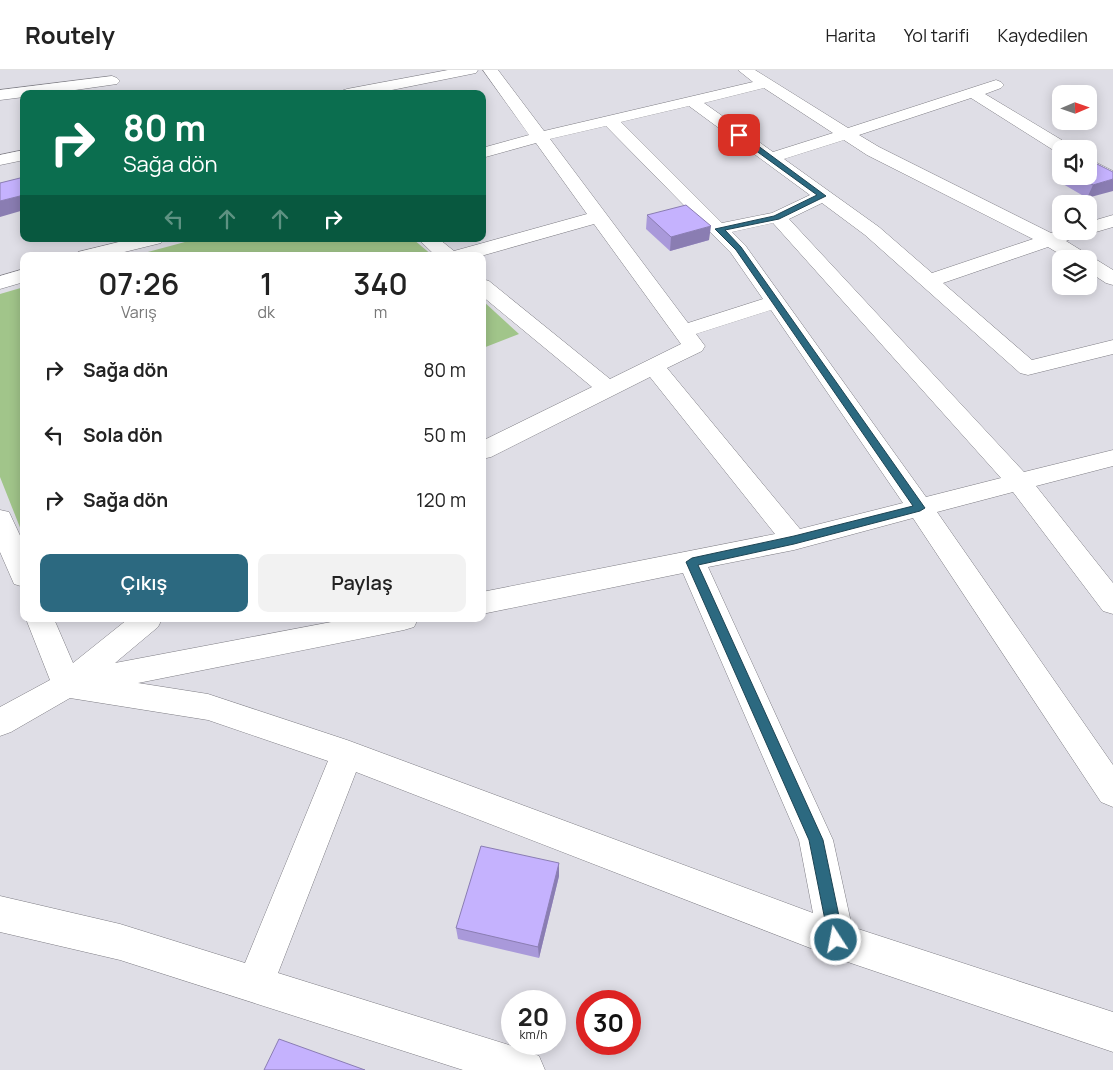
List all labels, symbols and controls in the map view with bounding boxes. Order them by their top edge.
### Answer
text: Routely [25,18,115,51]
text: Harita [826,23,876,47]
text: Yol tarifi [904,23,970,47]
text: Kaydedilen [998,23,1088,47]
north arrow [1052,85,1098,130]
map controls [1052,85,1097,295]
text: 80 m [123,104,206,152]
icon: right [40,110,105,175]
pin [718,114,760,156]
icon: arrive [725,121,753,149]
button: sound [1052,140,1097,185]
text: Sağa dön [123,149,218,179]
button: search [1052,195,1097,240]
icon: left [160,205,188,233]
icon: ahead [213,205,241,233]
icon: ahead [266,205,294,233]
icon: right [319,205,347,233]
button: layers [1052,250,1097,295]
text: 07:26 [98,263,179,304]
text: 1 [260,263,273,304]
text: 340 [353,263,408,304]
text: Varış [121,301,157,323]
text: dk [258,301,275,323]
text: m [374,301,387,323]
icon: right [40,356,68,384]
text: Sağa dön [83,357,168,383]
text: 80 m [423,357,466,383]
icon: left [40,421,68,449]
text: Sola dön [83,422,163,448]
text: 50 m [424,422,466,448]
icon: right [40,486,68,514]
text: Sağa dön [83,487,168,513]
text: 120 m [416,487,466,513]
button: Çıkış [40,554,248,612]
button: Paylaş [258,554,466,612]
position arrow [809,913,861,965]
speed limit sign: 30 [576,990,641,1055]
text: 20 [518,999,549,1034]
text: km/h [520,1026,547,1043]

